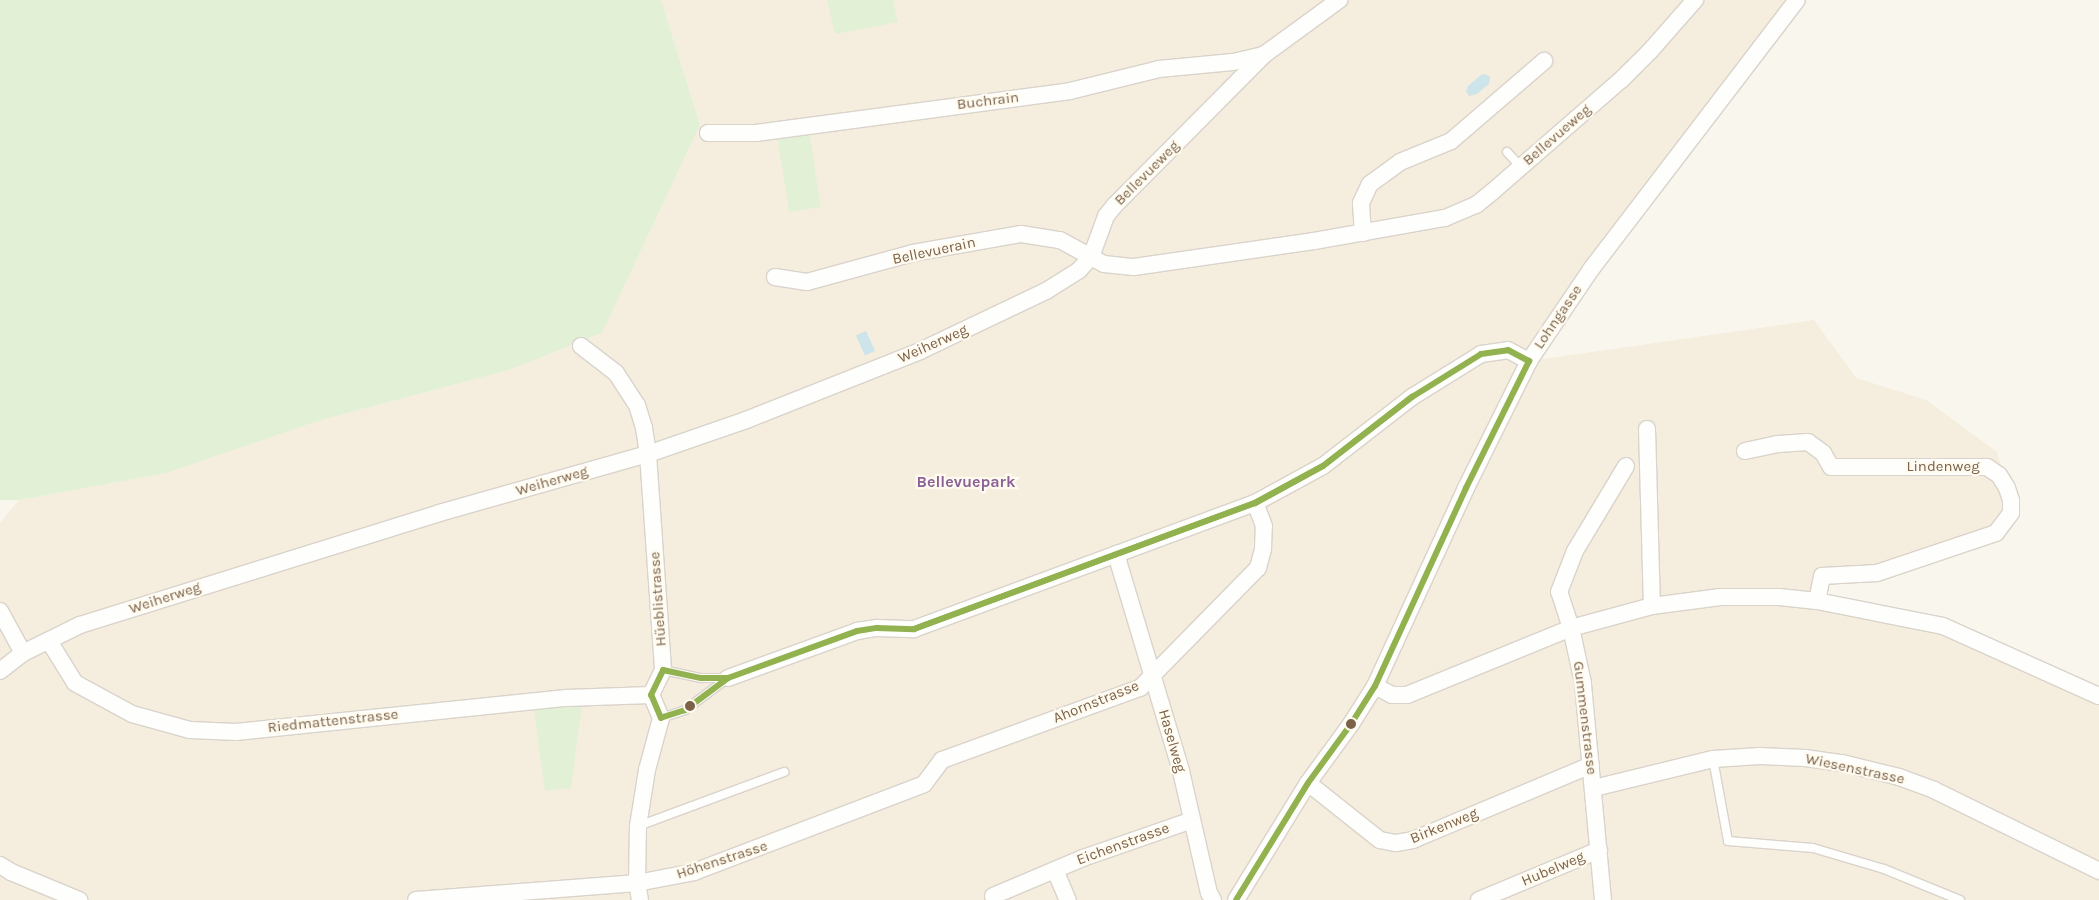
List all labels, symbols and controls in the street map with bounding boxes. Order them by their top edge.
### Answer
street label: Buchrain [956,88,1020,114]
street label: Bellevueweg [1519,100,1595,170]
street label: Bellevueweg [1111,137,1183,209]
street label: Bellevuerain [891,233,977,269]
street label: Lohngasse [1530,281,1586,353]
street label: Weiherweg [895,321,971,367]
street label: Lindenweg [1906,458,1980,476]
street label: Weiherweg [514,462,590,500]
district label: Bellevuepark [917,472,1015,492]
street label: Hüeblistrasse [646,551,670,647]
street label: Weiherweg [127,578,203,618]
street label: Gummenstrasse [1569,660,1601,776]
street label: Ahornstrasse [1050,677,1142,727]
unlabelled marker [685,701,695,711]
street label: Riedmattenstrasse [267,705,399,737]
street label: Haselweg [1154,707,1190,775]
unlabelled marker [1346,719,1356,729]
street label: Wiesenstrasse [1804,750,1906,788]
street label: Birkenweg [1408,804,1480,848]
street label: Eichenstrasse [1074,819,1172,869]
street label: Höhenstrasse [674,837,770,883]
street label: Hubelweg [1519,848,1587,890]

